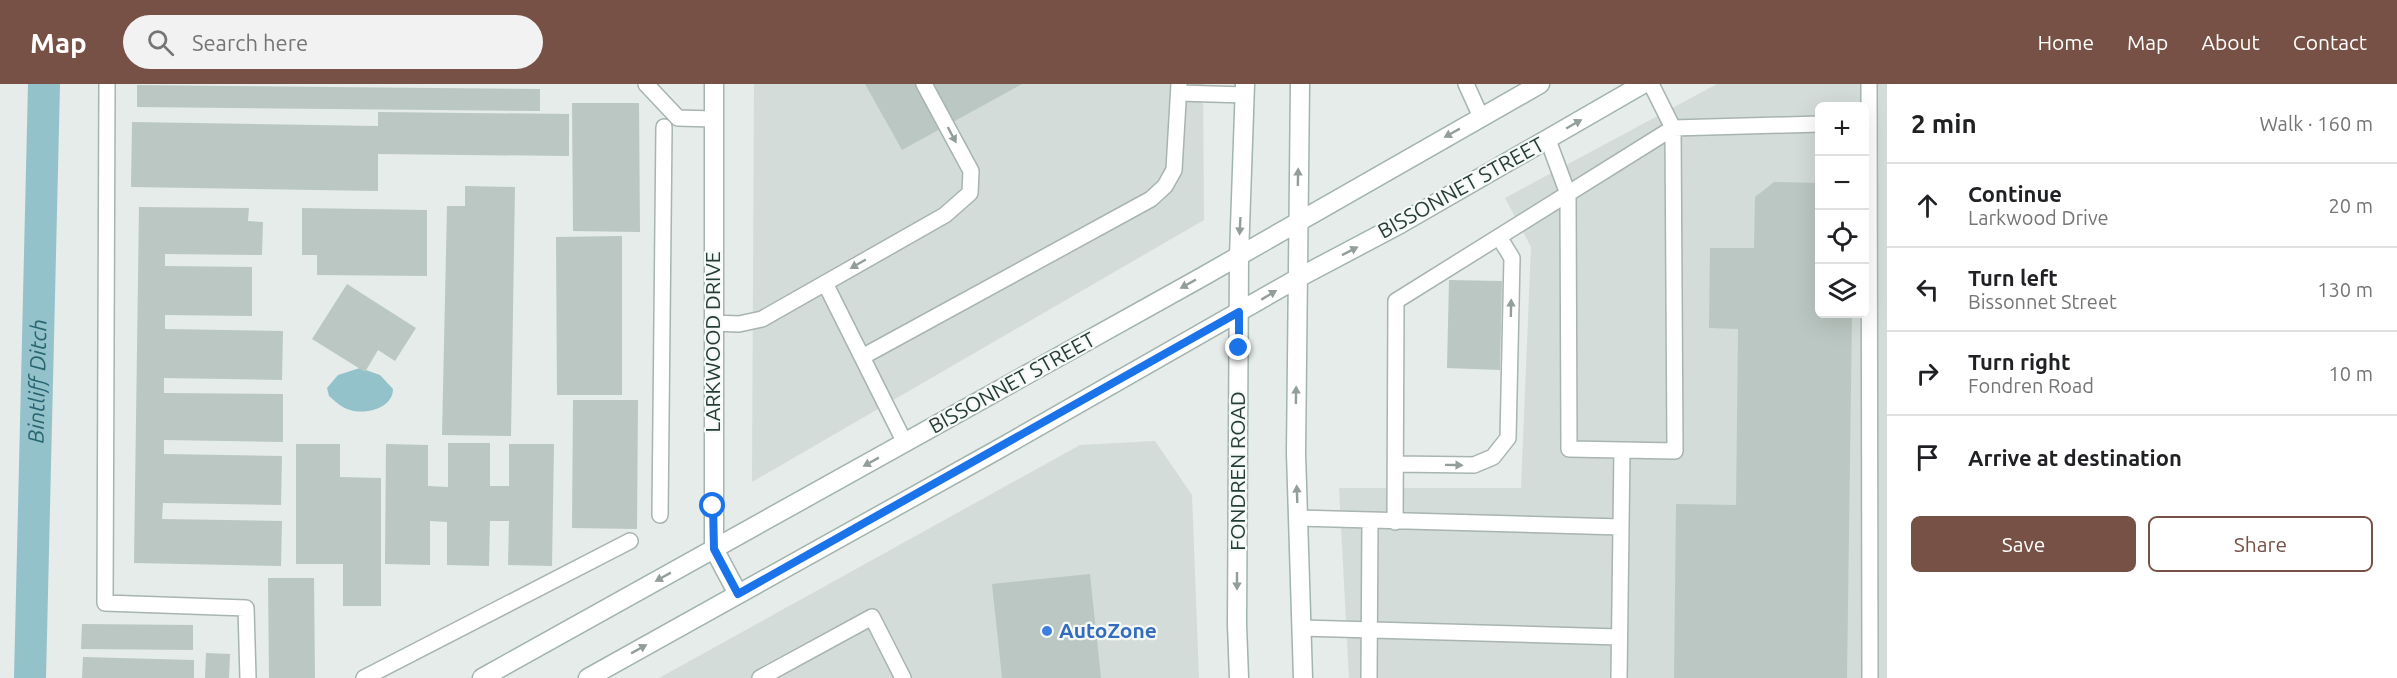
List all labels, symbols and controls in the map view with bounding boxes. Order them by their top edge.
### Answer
search box [123,15,543,69]
icon: search [144,26,177,59]
text: Map [30,27,87,58]
text: Search here [192,30,308,55]
text: Home [2037,30,2094,54]
text: Map [2127,30,2168,54]
text: About [2201,30,2260,54]
text: Contact [2293,30,2367,54]
map controls [1815,102,1869,318]
button: + [1815,102,1869,156]
text: 2 min [1911,109,1977,138]
text: Walk · 160 m [2260,112,2373,135]
one-way arrow [1566,119,1583,129]
one-way arrow [947,127,957,144]
one-way arrow [1443,128,1460,138]
street label: BISSONNET STREET [1373,131,1548,243]
button: − [1815,156,1869,210]
one-way arrow [1293,168,1303,187]
text: Continue [1968,181,2062,206]
icon: ahead [1911,189,1944,222]
text: 20 m [2329,194,2373,217]
text: Larkwood Drive [1968,206,2109,229]
button: locate [1815,210,1869,264]
one-way arrow [1236,217,1245,236]
one-way arrow [1341,246,1358,255]
street label: LARKWOOD DRIVE [700,251,724,433]
one-way arrow [849,259,866,269]
button: layers [1815,264,1869,318]
text: Turn left [1968,265,2058,290]
icon: left [1911,273,1944,306]
text: 130 m [2317,278,2373,301]
one-way arrow [1179,279,1196,289]
one-way arrow [1261,290,1278,300]
text: Bissonnet Street [1968,290,2117,313]
one-way arrow [1506,298,1515,317]
water label: Bintliff Ditch [23,319,50,444]
street label: BISSONNET STREET [924,326,1099,438]
route end [1225,334,1251,360]
text: Turn right [1968,349,2070,374]
icon: right [1911,357,1944,390]
text: 10 m [2329,362,2373,385]
text: Fondren Road [1968,374,2094,397]
one-way arrow [1292,385,1301,404]
street label: FONDREN ROAD [1225,391,1249,551]
icon: arrive [1911,441,1944,474]
text: Arrive at destination [1968,445,2182,470]
one-way arrow [862,457,879,467]
one-way arrow [1444,460,1463,470]
one-way arrow [1292,484,1301,503]
route start [699,492,725,518]
button: Save [1911,516,2136,572]
button: Share [2148,516,2373,572]
one-way arrow [1233,571,1242,590]
one-way arrow [654,572,671,582]
place label: AutoZone [1059,618,1157,642]
marker: AutoZone [1040,624,1054,638]
one-way arrow [630,644,647,654]

